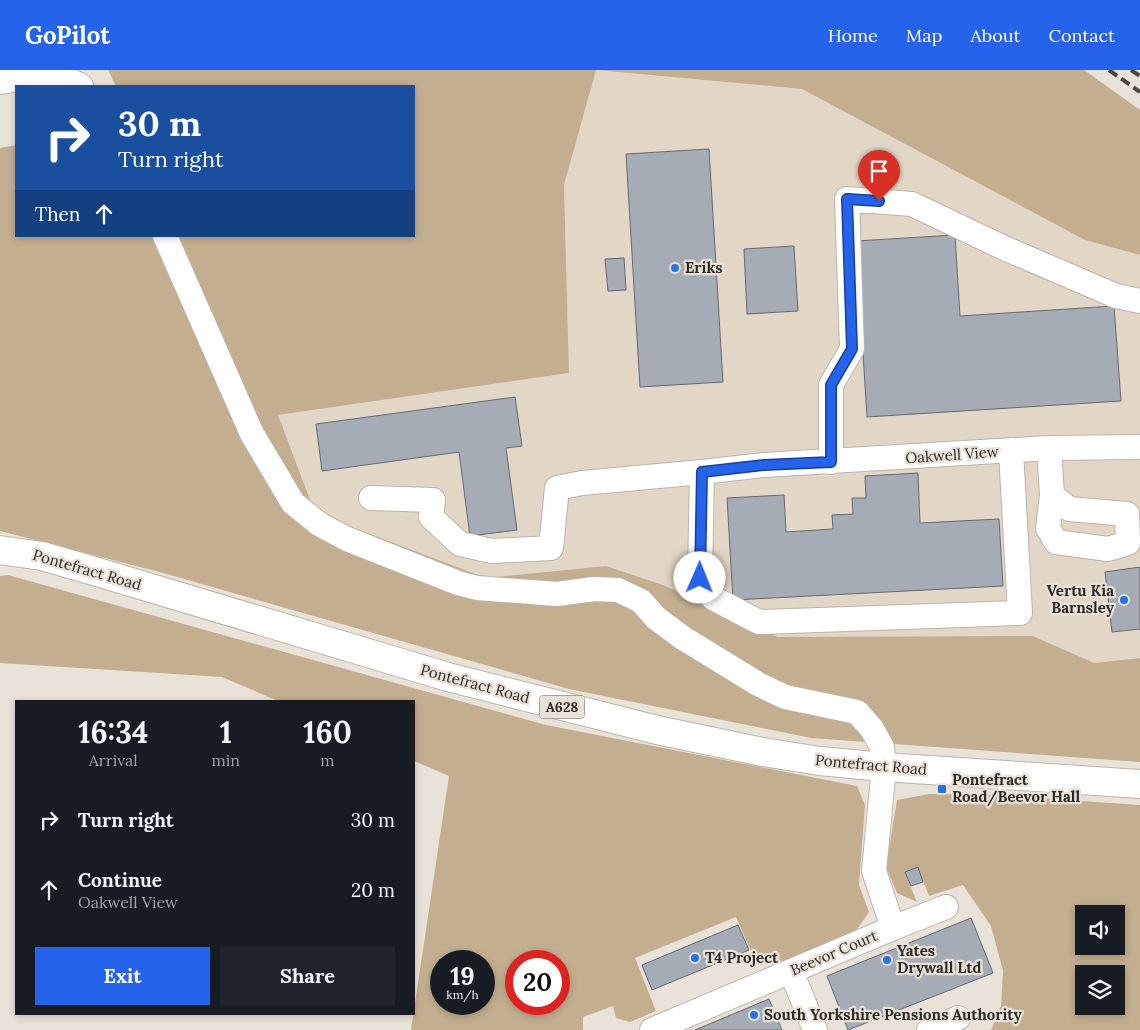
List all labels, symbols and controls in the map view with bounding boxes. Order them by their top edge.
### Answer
text: GoPilot [25,20,110,51]
text: Home [828,24,878,47]
text: Map [906,24,942,47]
text: About [970,24,1020,47]
text: Contact [1048,24,1115,47]
text: 30 m [118,101,201,146]
icon: right [35,105,100,170]
text: Turn right [118,145,223,173]
pin [858,150,900,201]
icon: arrive [865,157,893,185]
icon: ahead [90,200,118,228]
text: Then [35,202,80,226]
place label: Eriks [685,258,723,277]
marker: Eriks [669,262,681,274]
street label: Oakwell View [905,442,999,467]
street label: Pontefract Road [31,545,144,594]
position arrow [673,551,725,603]
place label: Vertu Kia Barnsley [1046,581,1115,617]
marker: Vertu Kia Barnsley [1118,594,1130,606]
street label: Pontefract Road [418,660,532,707]
road number: A628 [540,696,584,719]
text: 16:34 [78,713,148,751]
text: 1 [220,713,232,751]
text: 160 [303,713,352,751]
text: Arrival [89,750,138,770]
text: min [212,750,240,770]
text: m [320,750,335,770]
street label: Pontefract Road [814,750,928,779]
place label: Pontefract Road/Beevor Hall [952,770,1081,807]
marker: Pontefract Road/Beevor Hall [936,783,948,795]
icon: right [35,806,63,834]
text: Turn right [78,808,174,832]
text: 30 m [351,808,395,832]
text: Continue [78,868,162,892]
icon: ahead [35,876,63,904]
text: 20 m [351,878,395,902]
text: Oakwell View [78,892,178,912]
map controls [1075,905,1125,1015]
button: sound [1075,905,1125,955]
street label: Beevor Court [787,926,880,979]
place label: Yates Drywall Ltd [897,941,981,977]
button: Exit [35,947,210,1005]
button: Share [220,947,395,1005]
place label: T4 Project [705,948,779,967]
speed limit sign: 20 [505,950,570,1015]
marker: T4 Project [689,952,701,964]
marker: Yates Drywall Ltd [881,954,893,966]
text: 19 [450,960,475,992]
button: layers [1075,965,1125,1015]
text: km/h [446,987,479,1002]
place label: South Yorkshire Pensions Authority [764,1005,1023,1024]
marker: South Yorkshire Pensions Authority [748,1009,760,1021]

